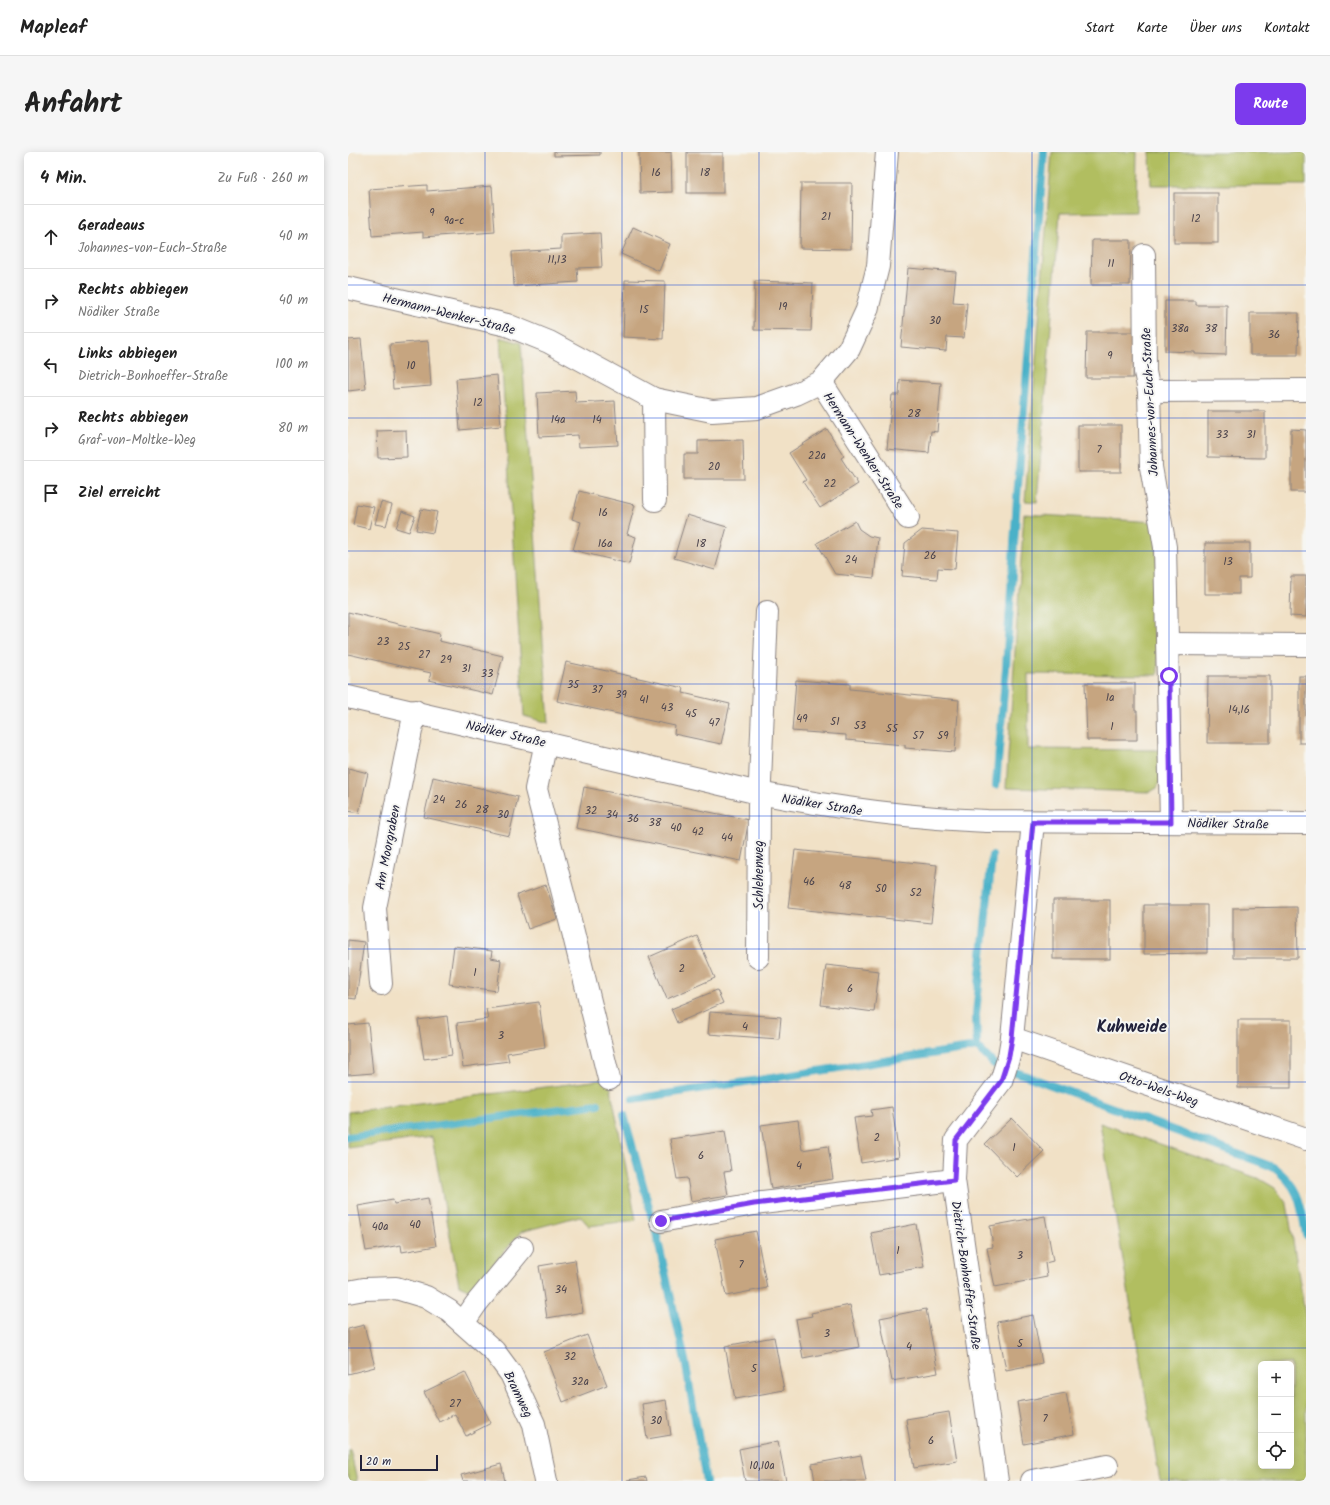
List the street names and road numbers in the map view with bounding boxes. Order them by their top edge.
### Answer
street label: Hermann-Wenker-Straße [380,288,517,341]
street label: Johannes-von-Euch-Straße [1136,327,1165,477]
street label: Hermann-Wenker-Straße [817,388,909,514]
street label: Nödiker Straße [464,715,548,754]
street label: Nödiker Straße [780,789,864,822]
street label: Am Moorgraben [370,803,407,891]
street label: Nödiker Straße [1187,813,1269,836]
street label: Schlehenweg [749,840,770,910]
street label: Otto-Wels-Weg [1116,1066,1201,1113]
street label: Dietrich-Bonhoeffer-Straße [945,1199,986,1351]
street label: Bramweg [497,1368,538,1422]

